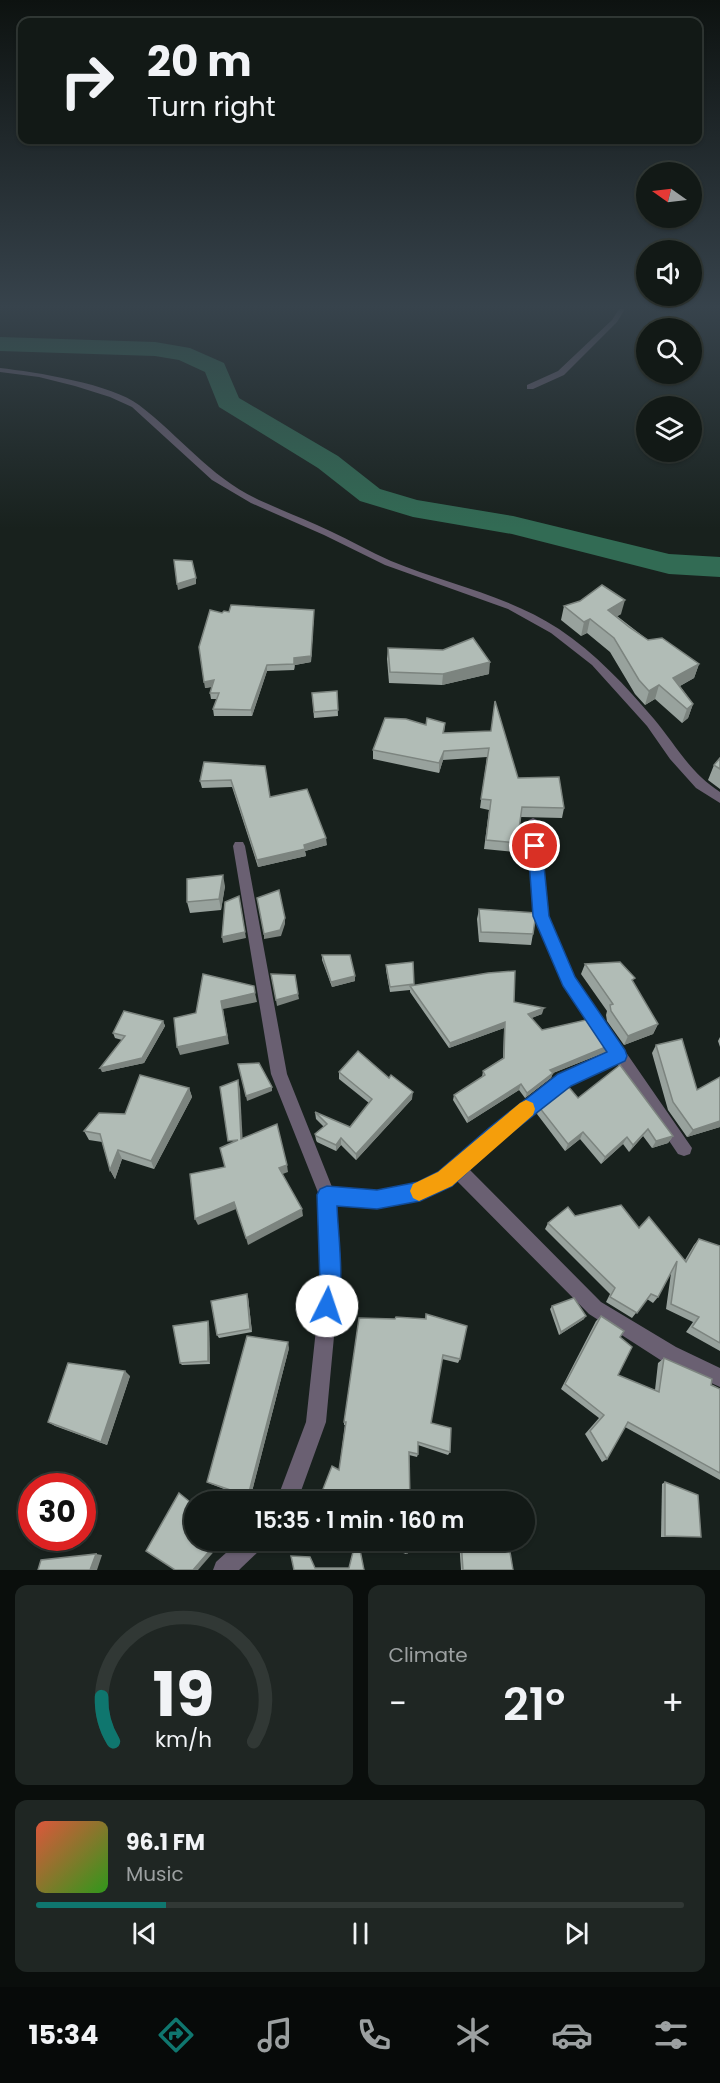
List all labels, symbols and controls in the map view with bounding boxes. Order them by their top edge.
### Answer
text: 20 m [147,32,252,91]
icon: right [48,42,126,120]
text: Turn right [147,88,276,125]
north arrow [636,162,702,228]
map controls [636,162,702,462]
button: sound [636,240,702,306]
button: search [636,318,702,384]
button: layers [636,396,702,462]
pin [509,820,560,871]
icon: arrive [518,829,551,862]
position arrow [295,1274,359,1338]
speed limit sign: 30 [18,1473,96,1551]
text: 15:35 · 1 min · 160 m [255,1505,464,1536]
text: Climate [389,1641,468,1669]
text: 19 [153,1650,215,1738]
text: 21° [503,1673,565,1736]
text: − [389,1680,407,1727]
text: + [661,1680,684,1727]
text: km/h [155,1724,212,1755]
text: 96.1 FM [126,1827,205,1858]
text: Music [126,1860,184,1888]
icon: previous [128,1917,161,1950]
icon: pause [344,1917,377,1950]
icon: next [560,1917,593,1950]
icon: directions [155,2014,197,2056]
icon: music [254,2014,296,2056]
icon: phone [353,2014,395,2056]
icon: climate [452,2014,494,2056]
icon: car [551,2014,593,2056]
icon: filters [650,2014,692,2056]
text: 15:34 [28,2016,98,2053]

